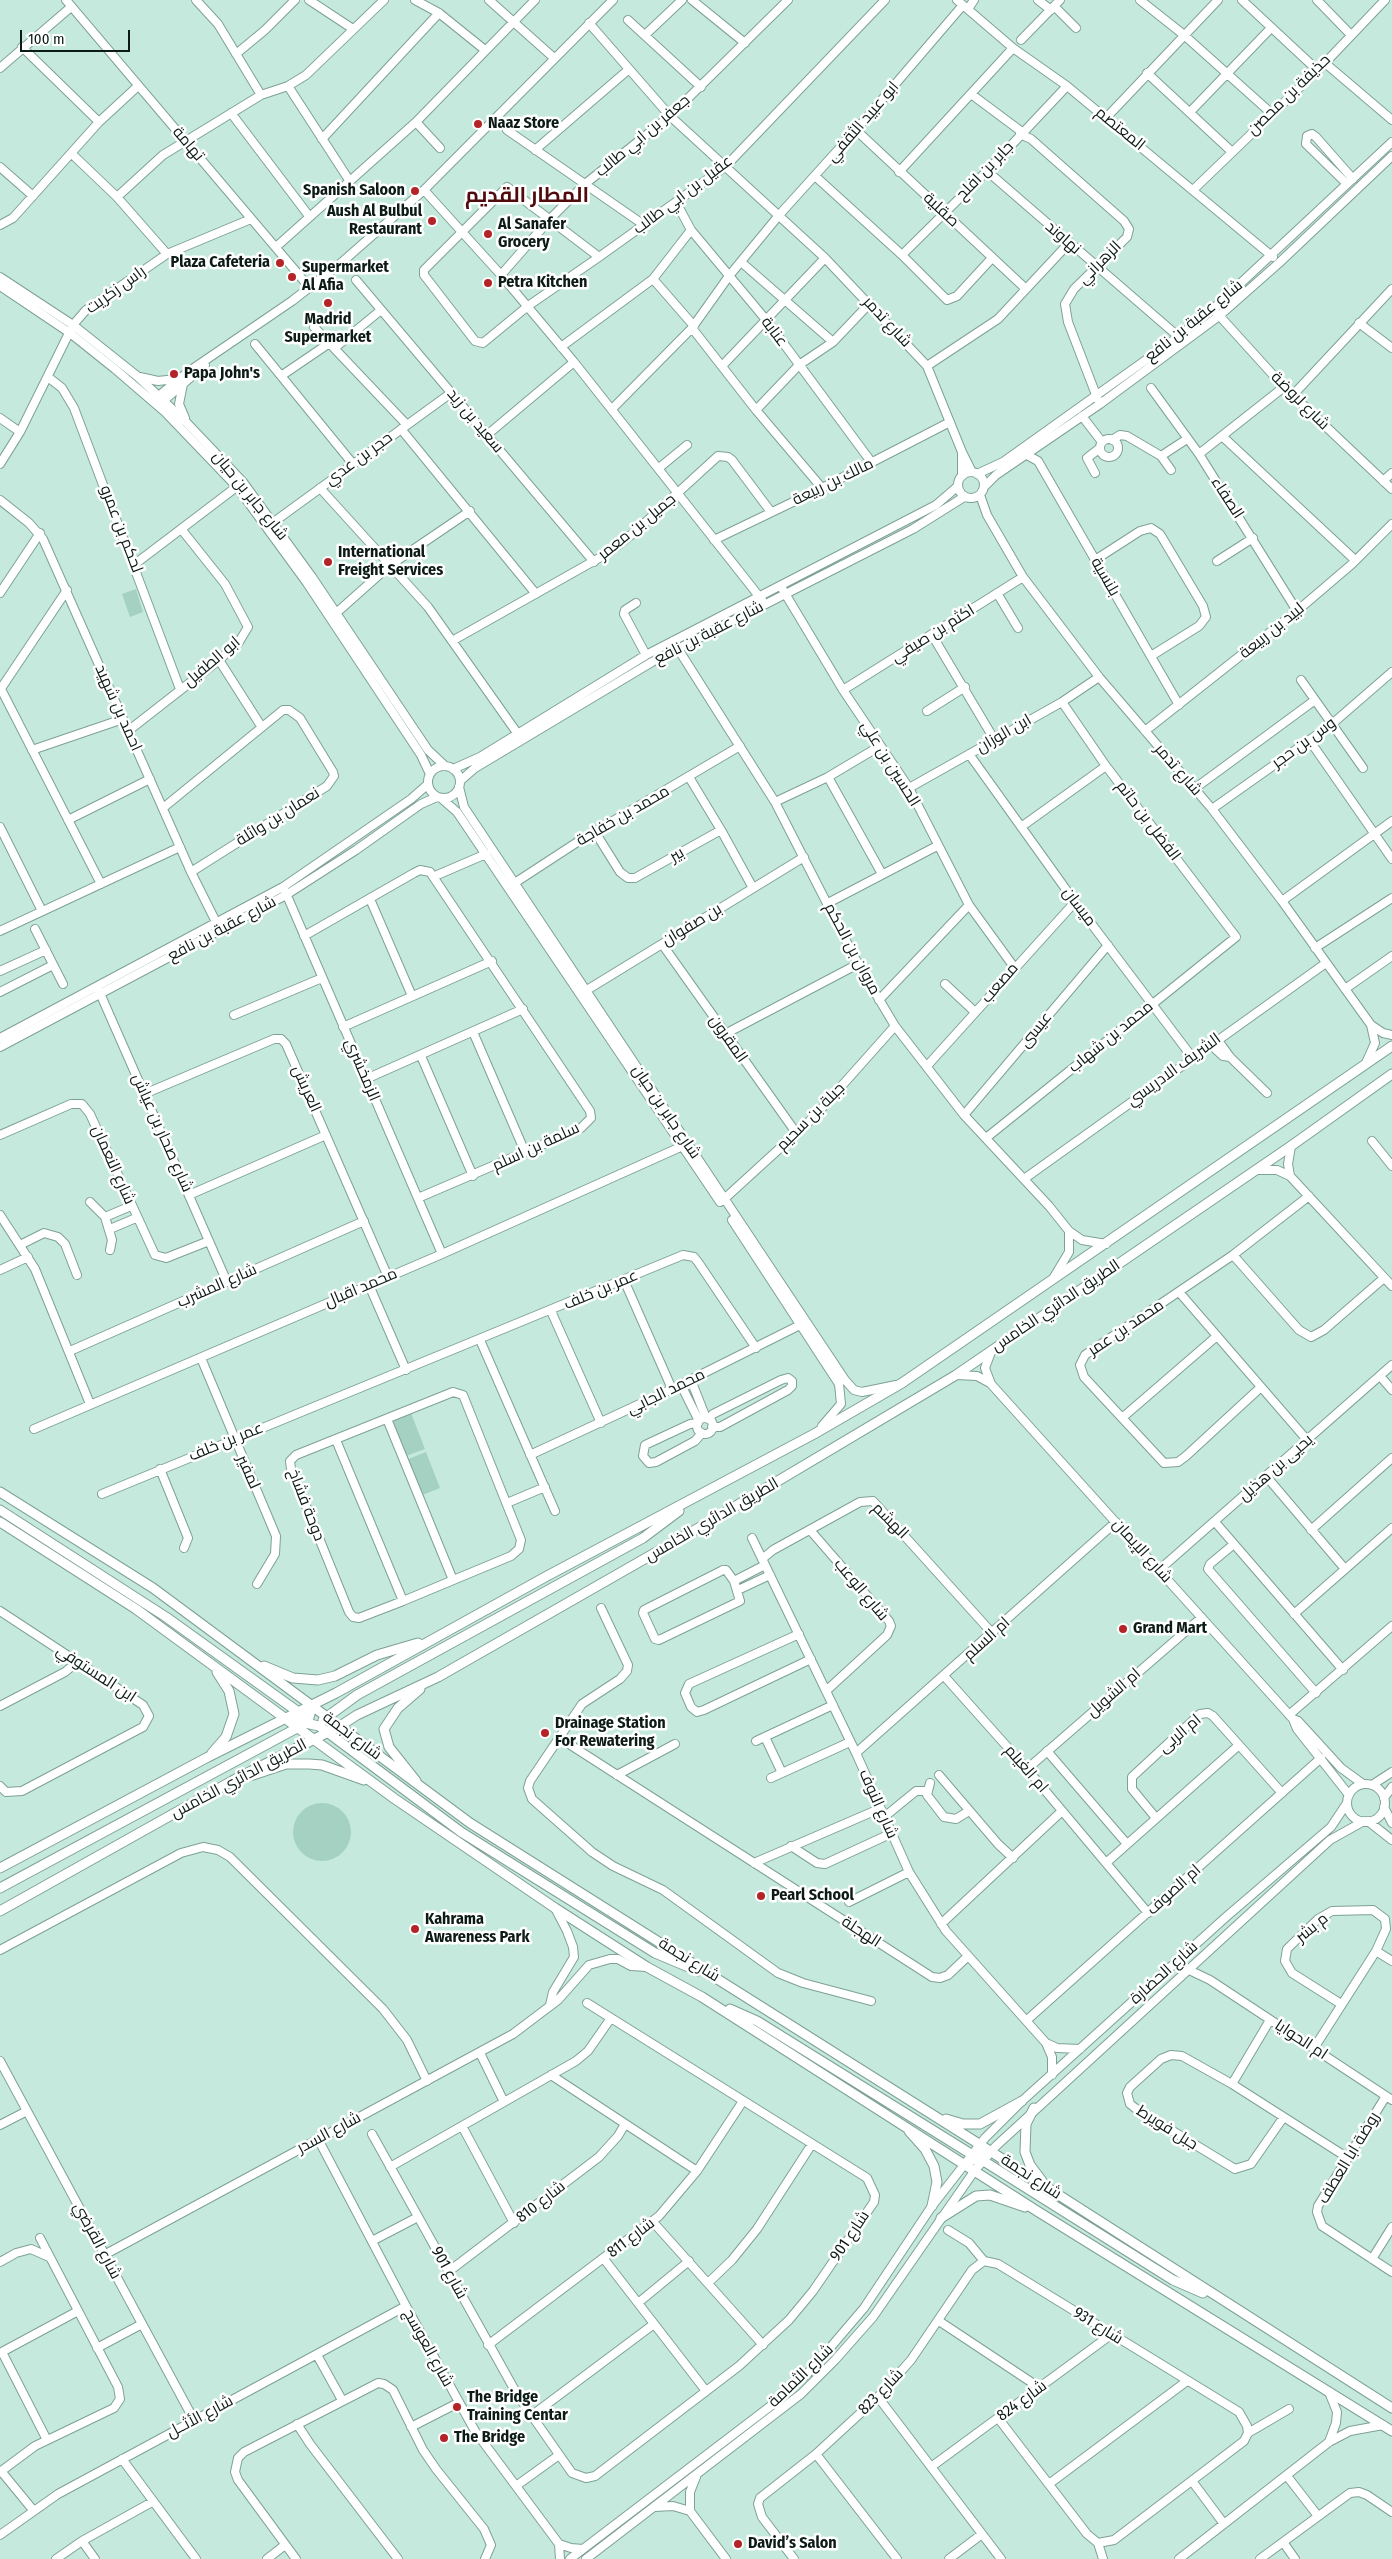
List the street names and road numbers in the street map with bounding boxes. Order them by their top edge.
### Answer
street label: حذيفة بن محصن [1243,50,1335,140]
street label: ابو عبيد الثقفي [823,78,903,166]
street label: جعفر بن ابي طالب [592,91,694,181]
street label: المعتصم [1091,103,1149,155]
street label: تهامة [168,123,208,165]
street label: جابر بن افلح [952,137,1018,205]
street label: عقيل بن ابي طالب [630,151,736,239]
street label: صقلية [919,189,963,231]
street label: نهاوند [1041,217,1085,259]
street label: الزهراني [1074,237,1126,289]
street label: راس زكريت [82,262,150,318]
street label: شارع عقبة بن نافع [1141,276,1247,366]
street label: شارع تدمر [859,293,915,351]
street label: عنابة [757,313,791,351]
street label: شارع لروضة [1267,368,1333,434]
street label: سعيد بن زيد [443,385,507,457]
street label: حجر بن عدي [322,428,396,490]
street label: شارع جابر بن حيان [208,447,292,545]
street label: مالك بن ربيعة [789,454,877,510]
street label: الصفاء [1206,473,1248,523]
street label: لحكم بن عمرو [96,483,146,575]
street label: جميل بن معمر [594,490,680,564]
street label: بلنسية [1086,554,1124,600]
street label: شارع عقبة بن نافع [651,597,767,669]
street label: لبيد بن ربيعة [1236,599,1308,663]
street label: اكثم بن صيفي [888,601,978,667]
street label: ابو الطفيل [180,633,244,691]
street label: احمد بن شهيد [90,662,146,754]
street label: ابن الوزان [973,711,1035,757]
street label: وس بن حجر [1268,713,1340,773]
street label: الحسين بن علي [856,718,924,810]
street label: شارع تدمر [1150,740,1206,800]
street label: الفضل بن حاتم [1112,777,1184,865]
street label: محمد بن خفاجة [573,782,673,850]
street label: نعمان بن وائلة [233,784,323,850]
street label: بير [666,843,688,867]
street label: ميسان [1058,884,1100,930]
street label: شارع عقبة بن نافع [164,892,280,966]
street label: بن صفوان [658,900,726,950]
street label: مروان بن الحكم [820,900,884,998]
street label: مصعب [977,959,1023,1007]
street label: محمد بن شهاب [1065,997,1157,1077]
street label: عيسى [1016,1008,1056,1052]
street label: المقرون [705,1011,751,1067]
street label: الشريف الادريسي [1123,1029,1225,1111]
street label: الزمخشري [340,1036,384,1104]
street label: شارع جابر بن حيان [627,1061,705,1163]
street label: العريش [287,1063,325,1115]
street label: شارع صحار بن عياش [127,1071,197,1195]
street label: جبلة بن سحيم [773,1079,849,1155]
street label: سلمة بن اسلم [489,1118,583,1176]
street label: شارع النعمان [87,1122,139,1208]
street label: الطريق الدائري الخامس [988,1256,1124,1356]
street label: شارع المشرب [174,1260,260,1312]
street label: محمد اقبال [322,1264,400,1312]
street label: عمر بن خلف [561,1266,641,1314]
street label: محمد بن عمر [1084,1296,1168,1360]
street label: محمد الجابي [624,1365,708,1419]
street label: عمر بن خلف [186,1418,266,1466]
street label: يحيى بن هذيل [1235,1430,1317,1506]
street label: لمفير [232,1452,264,1492]
street label: دوحة فشاخ [283,1466,329,1544]
street label: الطريق الدائري الخامس [642,1474,782,1566]
street label: الهشم [868,1499,912,1543]
street label: شارع الإيمان [1108,1515,1176,1587]
street label: شارع الوعب [829,1555,893,1625]
street label: ام السلم [960,1613,1014,1665]
street label: ابن المستوفي [52,1641,140,1707]
street label: ام الشويل [1083,1664,1145,1722]
street label: شارع نجمة [319,1708,385,1764]
street label: ام الربى [1155,1711,1205,1757]
street label: الطريق الدائري الخامس [168,1735,310,1823]
street label: ام الغيلم [1000,1741,1052,1797]
street label: شارع النوف [854,1766,902,1842]
street label: ام الصوف [1143,1861,1205,1919]
street label: م بشر [1292,1909,1332,1947]
street label: الهجلة [838,1912,884,1952]
street label: شارع نجمة [655,1934,723,1986]
street label: شارع الحضارة [1126,1937,1202,2009]
street label: ام الحوايا [1271,2016,1331,2064]
street label: جبل فويرط [1133,2102,1201,2154]
street label: شارع السدر [294,2108,364,2158]
street label: روضة ابا العطف [1314,2109,1384,2207]
street label: شارع نجمة [997,2150,1065,2204]
street label: شارع 810 [513,2177,569,2227]
street label: شارع القرضي [69,2199,125,2283]
street label: شارع 901 [826,2207,874,2265]
street label: شارع 811 [603,2214,659,2262]
street label: شارع 901 [427,2244,471,2302]
street label: شارع 931 [1069,2303,1127,2349]
street label: شارع العوسج [399,2306,457,2390]
street label: شارع الثمامة [764,2340,838,2412]
street label: شارع 823 [854,2365,908,2419]
street label: شارع 824 [993,2376,1051,2426]
street label: شارع الأثــل [163,2391,237,2443]

